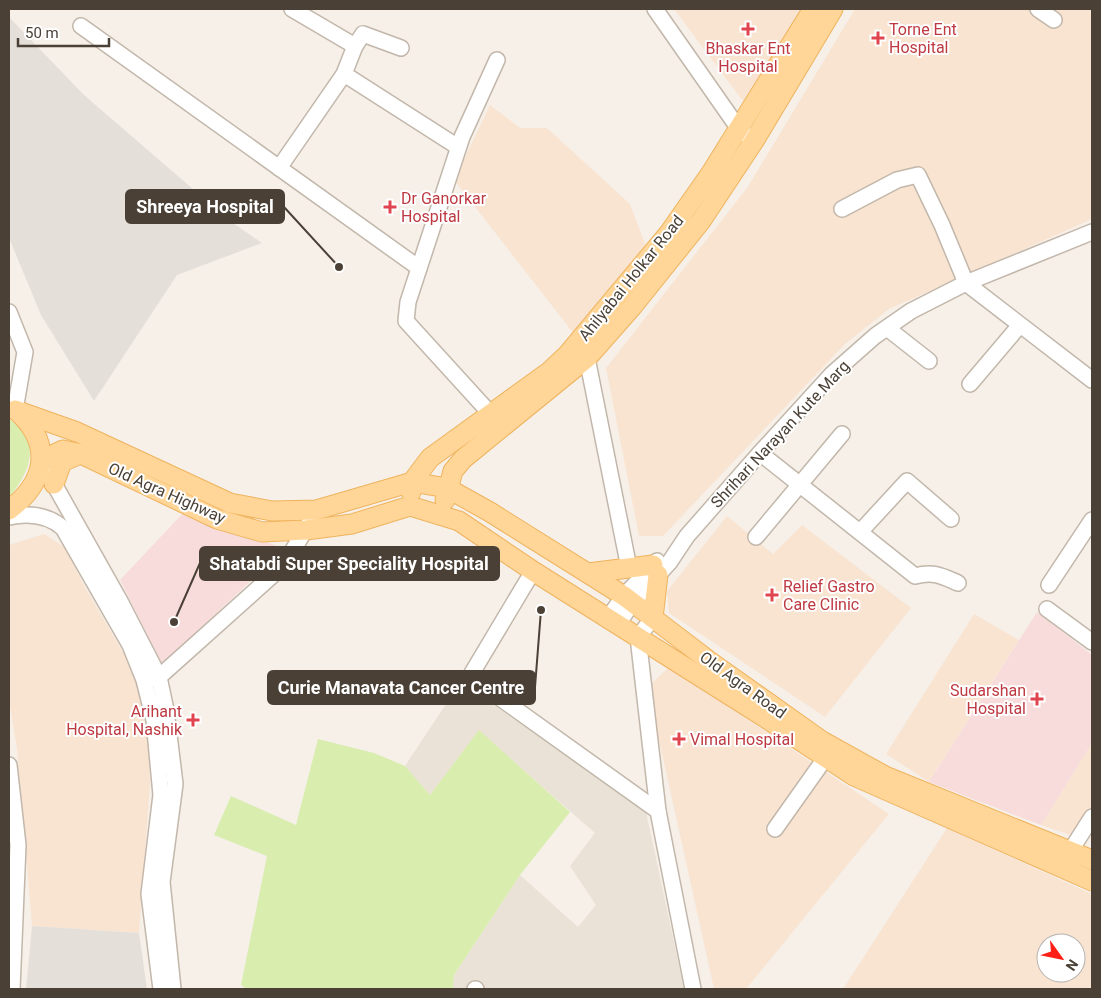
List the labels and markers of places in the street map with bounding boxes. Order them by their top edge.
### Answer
place label: Torne Ent Hospital [889,20,957,57]
marker: Bhaskar Ent Hospital [741,22,755,36]
marker: Torne Ent Hospital [871,31,885,45]
place label: Bhaskar Ent Hospital [705,39,791,76]
place label: Dr Ganorkar Hospital [401,189,487,226]
callout: Shreeya Hospital [126,190,284,223]
marker: Dr Ganorkar Hospital [383,200,397,214]
callout: Shatabdi Super Speciality Hospital [200,547,499,580]
place label: Relief Gastro Care Clinic [783,577,875,614]
marker: Relief Gastro Care Clinic [765,588,779,602]
callout: Curie Manavata Cancer Centre [268,671,535,704]
place label: Sudarshan Hospital [950,681,1026,718]
marker: Sudarshan Hospital [1030,692,1044,706]
place label: Arihant Hospital, Nashik [66,702,183,739]
marker: Arihant Hospital, Nashik [186,713,200,727]
place label: Vimal Hospital [690,730,794,749]
marker: Vimal Hospital [672,732,686,746]

